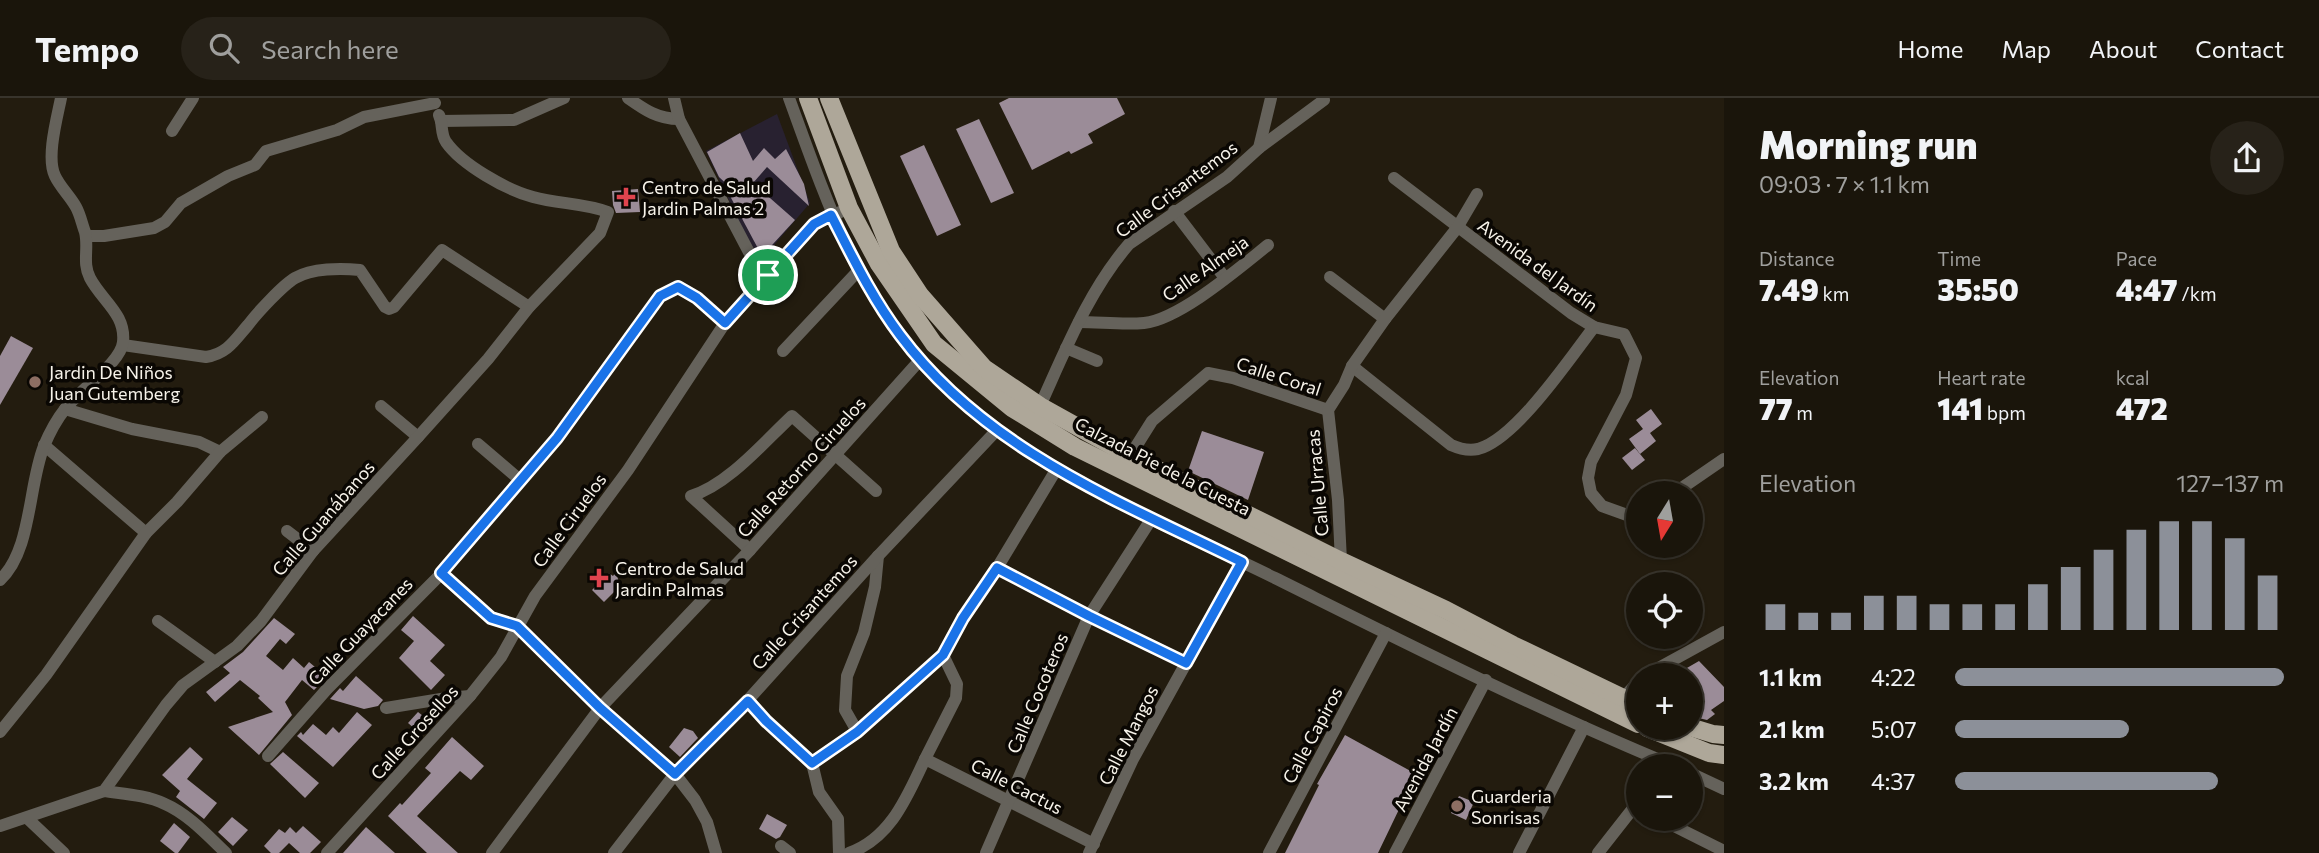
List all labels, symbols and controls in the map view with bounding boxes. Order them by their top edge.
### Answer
search box [181,17,671,80]
text: Tempo [35,28,139,69]
icon: search [205,29,243,67]
text: Search here [261,33,399,64]
text: Home [1898,34,1964,63]
text: Map [2002,34,2051,63]
text: About [2089,34,2157,63]
text: Contact [2195,34,2284,63]
text: Morning run [1759,120,1978,167]
button: share [2210,121,2284,195]
street label: Calle Crisantemos [1111,136,1241,242]
text: 09:03 · 7 × 1.1 km [1759,170,1930,198]
place label: Centro de Salud Jardin Palmas 2 [642,176,771,219]
marker: Centro de Salud Jardin Palmas 2 [616,187,636,207]
street label: Avenida del Jardín [1474,214,1602,316]
street label: Calle Almeja [1158,230,1252,306]
pin [738,245,798,305]
text: Distance [1759,247,1835,270]
text: Time [1937,247,1981,270]
text: Pace [2116,247,2157,270]
icon: arrive [749,256,787,294]
text: 7.49 [1759,270,1819,307]
text: 35:50 [1937,270,2019,307]
text: 4:47 [2116,270,2178,307]
text: km [1819,282,1849,305]
text: /km [2178,282,2217,305]
street label: Calle Coral [1234,352,1324,400]
place label: Jardin De Niños Juan Gutemberg [49,361,180,404]
text: Elevation [1759,366,1839,389]
text: Heart rate [1937,366,2026,389]
text: kcal [2116,366,2150,389]
marker: Jardin De Niños Juan Gutemberg [27,374,43,390]
text: 77 [1759,389,1793,426]
text: 141 [1937,389,1983,426]
text: 472 [2116,389,2168,426]
street label: Calle Retorno Ciruelos [732,392,870,542]
text: m [1793,401,1813,424]
text: bpm [1983,401,2026,424]
street label: Calzada Pie de la Cuesta [1071,412,1255,520]
street label: Calle Urracas [1301,429,1333,537]
street label: Calle Guanábanos [267,456,379,580]
street label: Calle Ciruelos [528,469,610,571]
text: Elevation [1759,469,1856,497]
text: 127–137 m [2176,469,2284,497]
north arrow [1626,481,1703,558]
map controls [1626,481,1703,831]
street label: Calle Crisantemos [747,550,861,674]
place label: Centro de Salud Jardin Palmas [615,557,744,600]
marker: Centro de Salud Jardin Palmas [589,568,609,588]
button: locate [1626,572,1703,649]
street label: Calle Guayacanes [303,573,417,689]
street label: Calle Cocoteros [1002,629,1072,757]
button: + [1626,663,1703,740]
text: 1.1 km [1759,663,1822,691]
text: 4:22 [1871,663,1916,691]
street label: Calle Grosellos [366,680,462,784]
street label: Calle Mangos [1093,681,1163,789]
street label: Calle Capiros [1277,683,1347,787]
street label: Avenida Jardín [1388,703,1462,815]
text: 2.1 km [1759,715,1825,743]
text: 5:07 [1871,715,1917,743]
street label: Calle Cactus [967,753,1067,819]
button: − [1626,754,1703,831]
text: 3.2 km [1759,767,1829,795]
text: 4:37 [1871,767,1915,795]
place label: Guarderia Sonrisas [1471,785,1552,828]
marker: Guarderia Sonrisas [1449,798,1465,814]

